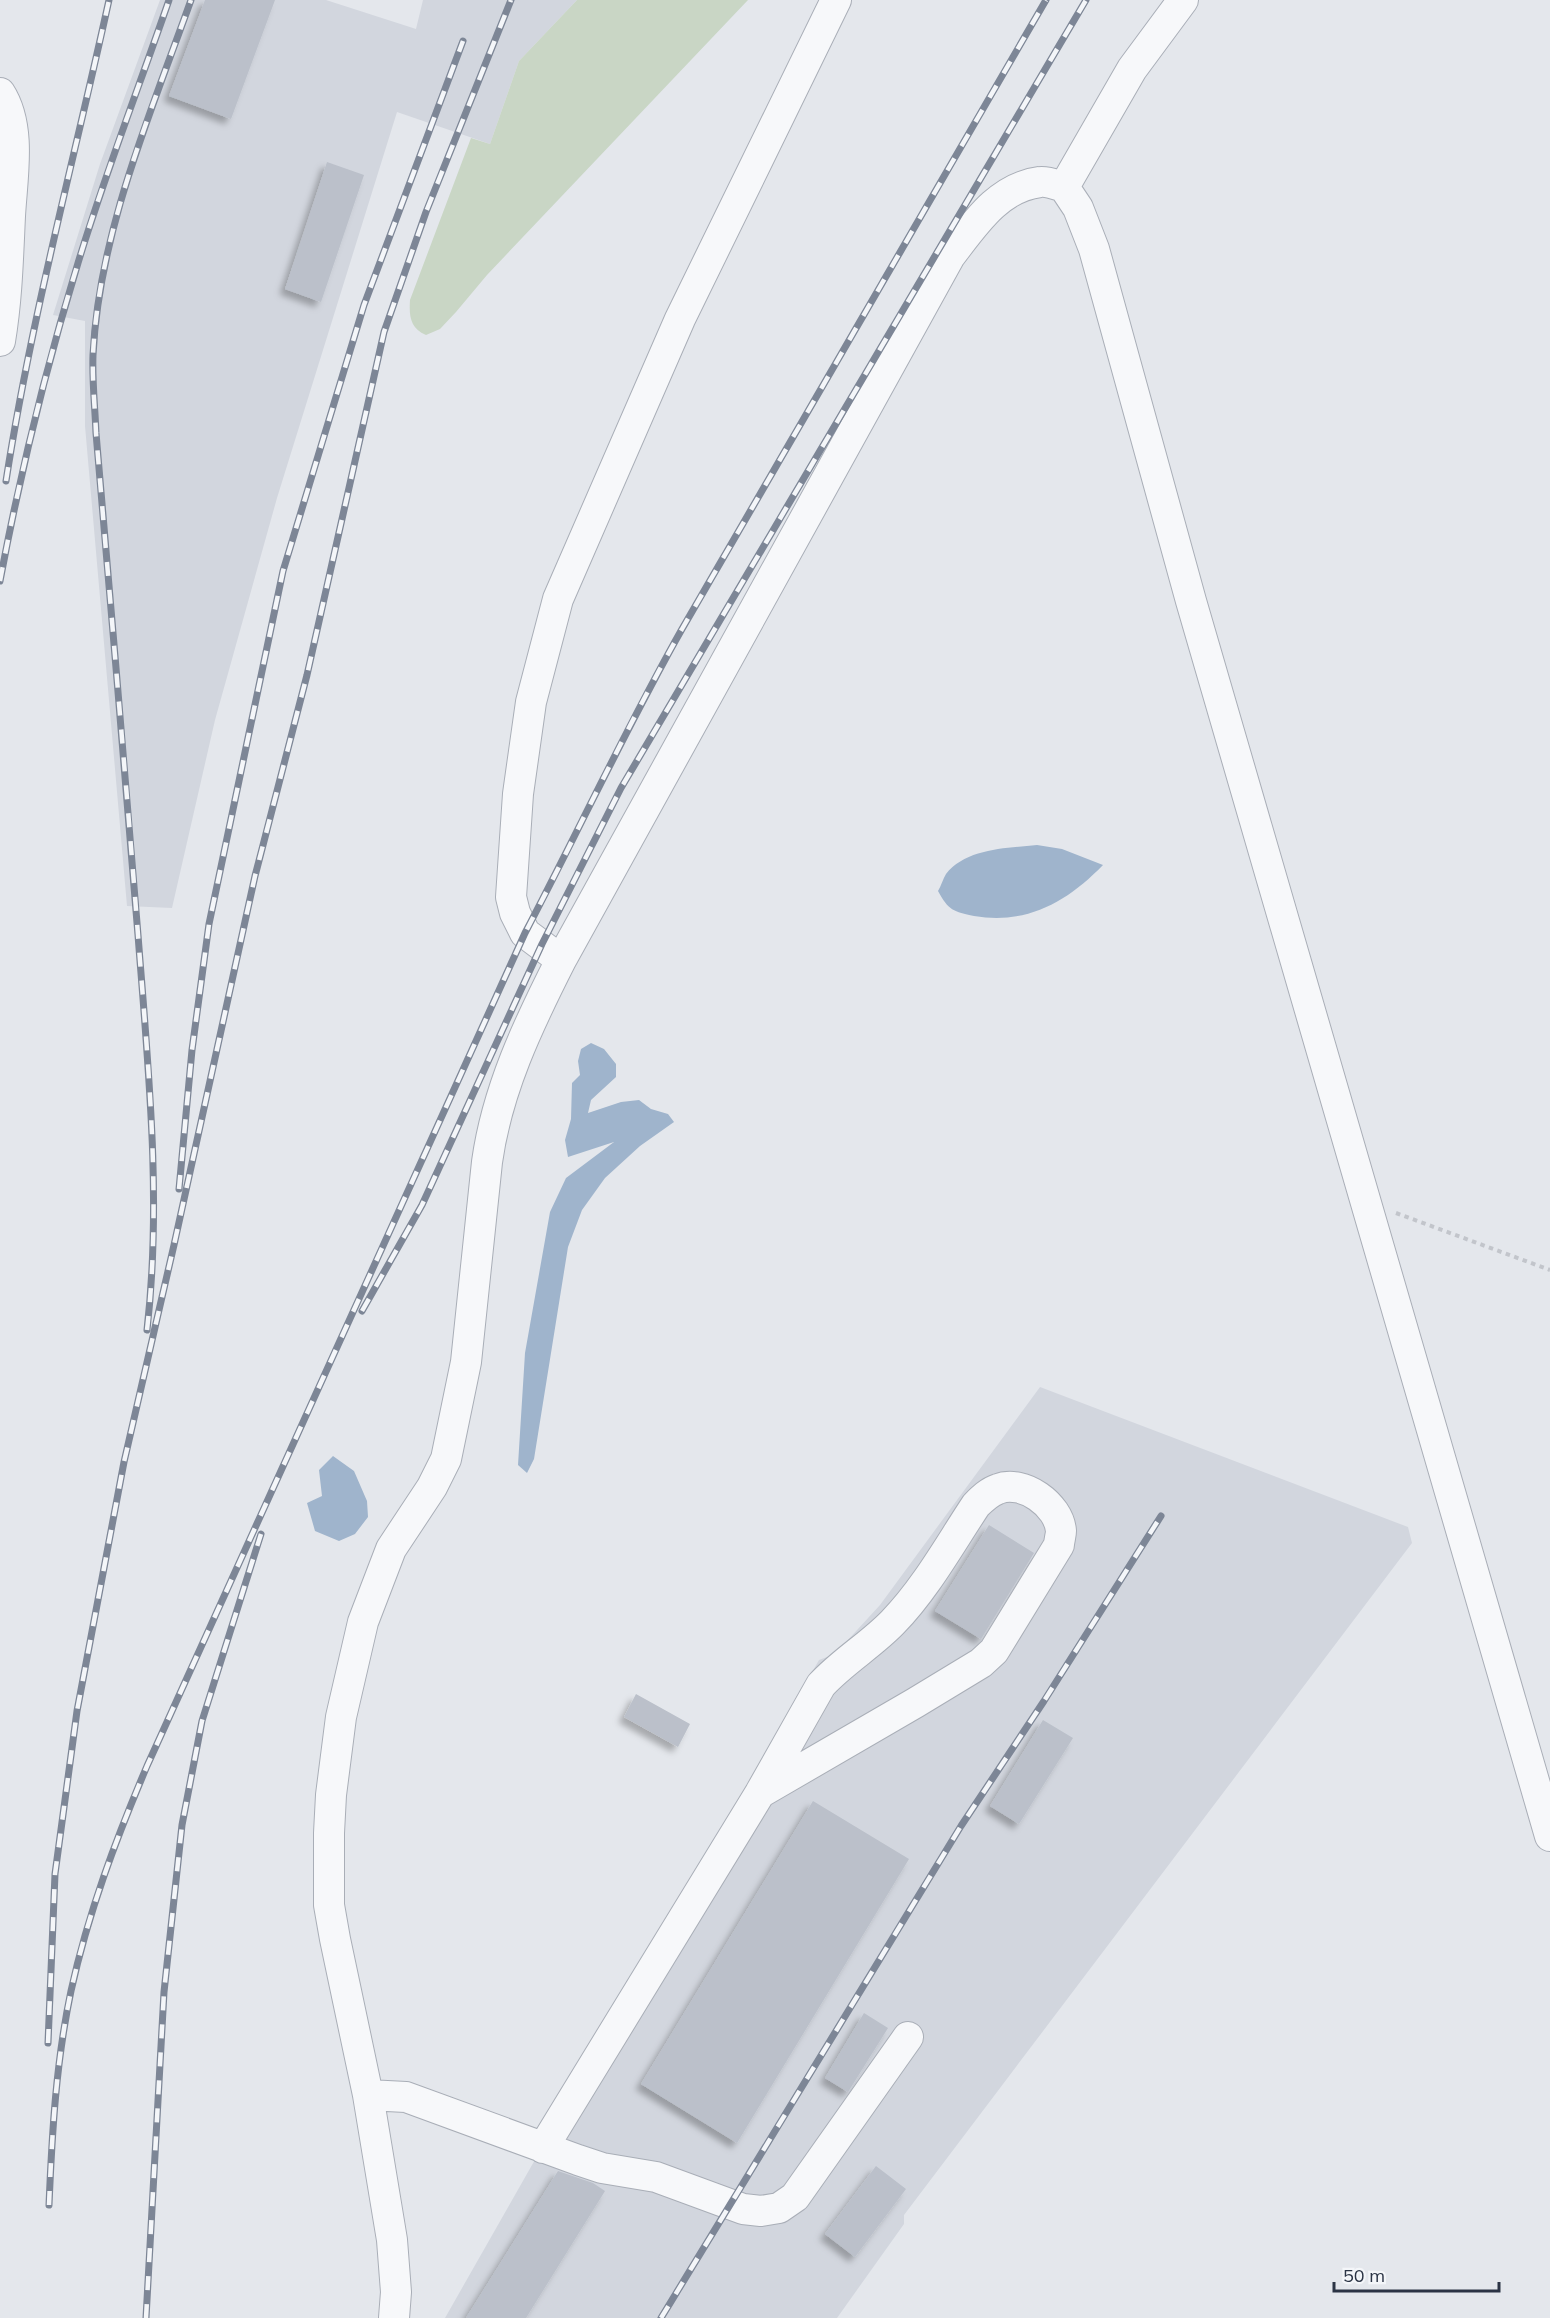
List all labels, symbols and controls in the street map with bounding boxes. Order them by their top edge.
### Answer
scale bar [1334,2255,1499,2293]
text: 50 m [1343,2264,1385,2287]

